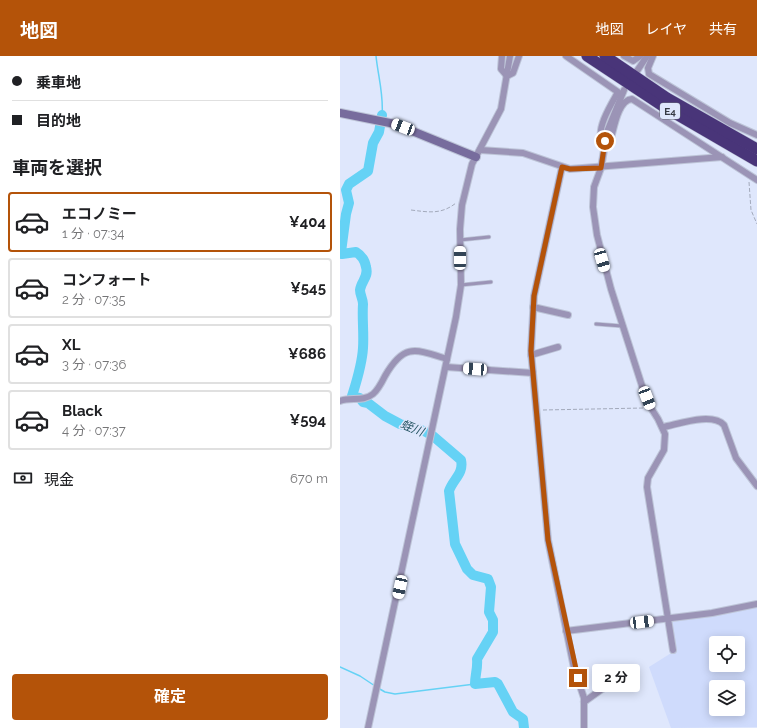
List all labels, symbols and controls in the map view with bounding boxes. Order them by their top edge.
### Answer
text: 地図 [20,19,58,41]
text: 地図 [595,21,623,37]
text: レイヤ [645,21,687,37]
text: 共有 [709,21,737,37]
text: 乗車地 [36,74,81,92]
road number: E4 [660,103,680,119]
text: 目的地 [36,112,81,130]
car [390,117,416,137]
route start [596,132,614,150]
text: 車両を選択 [12,157,102,178]
icon: car [14,204,50,240]
text: エコノミー [62,205,137,223]
text: ¥404 [289,213,326,231]
text: 1 分 · 07:34 [62,226,124,241]
car [454,246,466,270]
car [593,247,611,273]
icon: car [14,270,50,306]
text: コンフォート [62,271,152,289]
text: ¥545 [290,279,326,297]
text: 2 分 · 07:35 [62,292,125,307]
icon: car [14,336,50,372]
text: XL [62,336,80,354]
text: ¥686 [288,345,326,363]
text: 3 分 · 07:36 [62,357,126,372]
car [463,362,487,376]
car [637,385,657,411]
icon: car [14,402,50,438]
text: Black [62,402,102,420]
text: ¥594 [290,411,326,429]
water label: 蛭川 [398,417,428,440]
text: 4 分 · 07:37 [62,423,126,438]
icon: cash [12,467,34,489]
text: 現金 [44,471,74,489]
text: 670 m [290,471,328,486]
car [392,574,408,600]
car [629,615,655,629]
map controls [709,636,745,716]
button: locate [709,636,745,672]
callout: 2 分 [592,664,640,692]
route end [569,669,587,687]
text: 2 分 [604,670,628,685]
button: 確定 [12,674,328,720]
button: layers [709,680,745,716]

